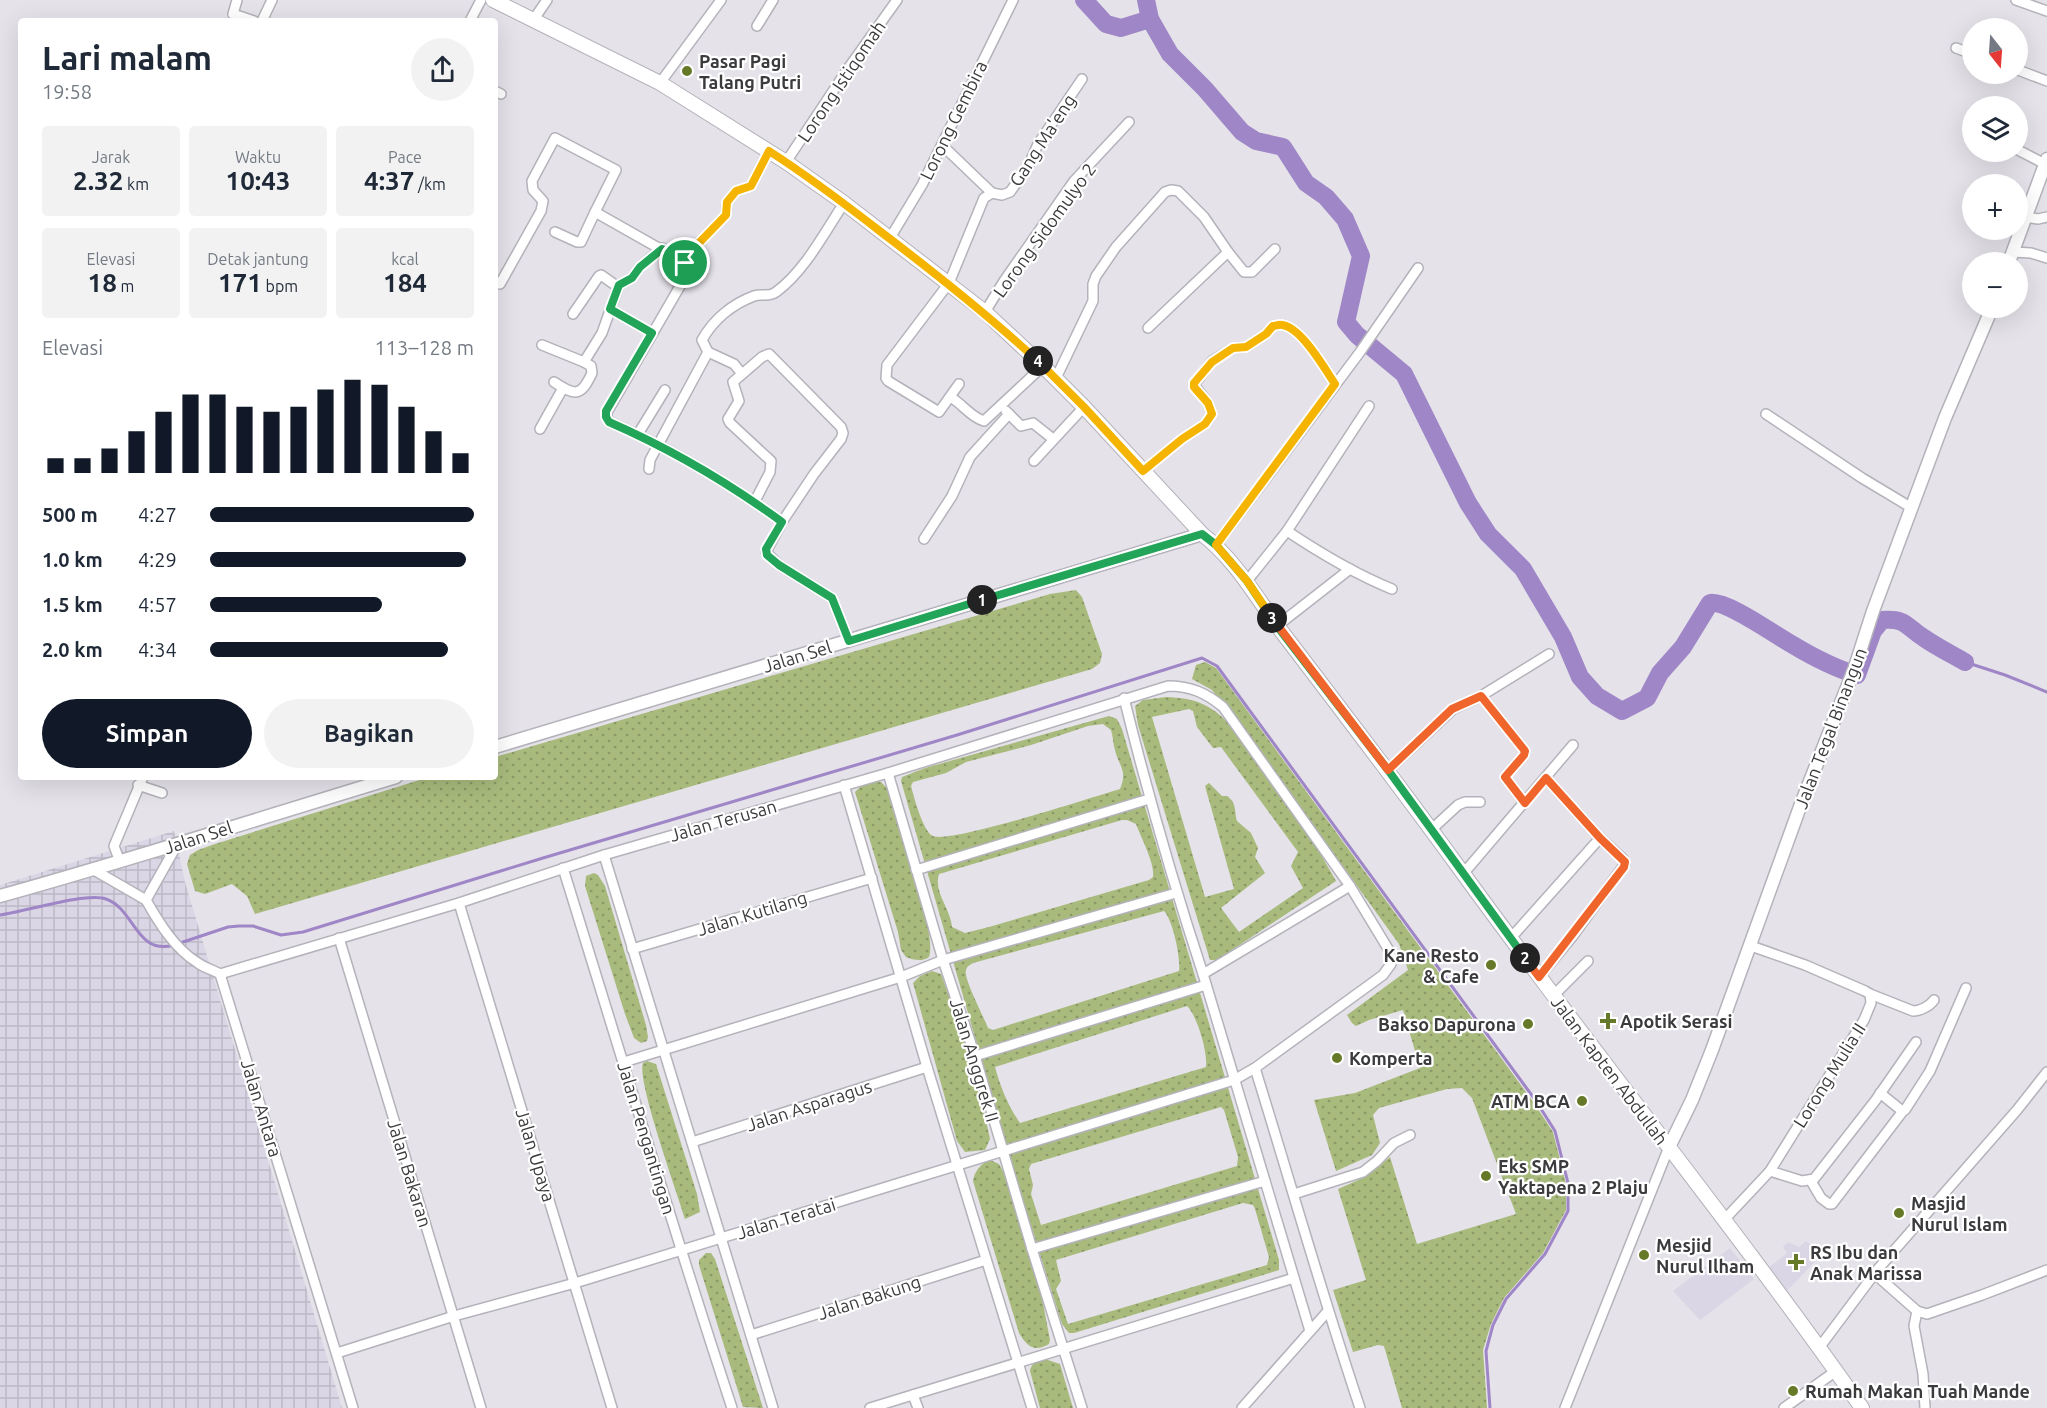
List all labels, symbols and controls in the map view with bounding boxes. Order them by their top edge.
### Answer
street label: Lorong Istiqomah [793,17,889,145]
north arrow [1962,18,2028,84]
map controls [1962,18,2028,318]
button: share [411,38,474,101]
text: Lari malam [42,39,212,76]
place label: Pasar Pagi Talang Putri [699,51,801,92]
street label: Lorong Gembira [915,57,991,183]
marker: Pasar Pagi Talang Putri [680,64,694,78]
text: 19:58 [42,80,92,103]
street label: Gang Ma'eng [1005,90,1079,190]
button: layers [1962,96,2028,162]
text: Jarak [92,148,130,166]
text: Waktu [235,148,281,166]
text: Pace [388,148,422,166]
street label: Lorong Sidomulyo 2 [989,159,1099,301]
text: 2.32 [73,166,123,195]
text: 10:43 [225,166,291,195]
text: 4:37 [364,166,414,195]
button: + [1962,174,2028,240]
text: km [123,175,149,193]
text: /km [414,175,446,193]
pin [659,237,710,288]
icon: arrive [668,246,701,279]
text: Elevasi [87,250,135,268]
text: Detak jantung [207,250,309,268]
text: kcal [391,250,419,268]
button: − [1962,252,2028,318]
text: 18 [88,268,117,297]
text: 171 [218,268,262,297]
text: 184 [383,268,427,297]
text: m [117,277,134,295]
text: bpm [262,277,298,295]
text: Elevasi [42,336,103,359]
text: 113–128 m [375,336,474,359]
pin: 4 [1023,346,1053,376]
text: 4 [1033,352,1043,370]
text: 500 m [42,503,98,526]
text: 4:27 [138,503,177,526]
text: 1.0 km [42,548,103,571]
text: 4:29 [138,548,177,571]
pin: 1 [967,585,997,615]
text: 1 [977,591,987,609]
text: 1.5 km [42,593,103,616]
text: 4:57 [138,593,177,616]
pin: 3 [1257,603,1287,633]
text: 3 [1267,609,1277,627]
street label: Jalan Sel [760,636,834,676]
text: 2.0 km [42,638,103,661]
text: 4:34 [138,638,177,661]
street label: Jalan Tegal Binangun [1790,645,1870,811]
button: Simpan [42,699,252,768]
button: Bagikan [264,699,474,768]
street label: Jalan Terusan [667,795,779,845]
street label: Jalan Sel [161,816,235,857]
street label: Jalan Kutilang [695,887,809,939]
pin: 2 [1510,943,1540,973]
place label: Kane Resto & Cafe [1384,945,1479,986]
text: 2 [1520,949,1530,967]
marker: Kane Resto & Cafe [1484,958,1498,972]
street label: Jalan Kapten Abdullah [1548,992,1672,1148]
street label: Jalan Anggrek II [947,996,1003,1124]
place label: Apotik Serasi [1620,1011,1733,1031]
place label: Bakso Dapurona [1378,1014,1516,1034]
marker: Apotik Serasi [1601,1014,1615,1028]
marker: Bakso Dapurona [1521,1017,1535,1031]
street label: Lorong Mulia II [1789,1019,1869,1131]
place label: Komperta [1349,1048,1433,1068]
marker: Komperta [1330,1051,1344,1065]
street label: Jalan Antara [238,1057,286,1159]
street label: Jalan Pengantingan [614,1059,680,1217]
street label: Jalan Asparagus [744,1075,874,1135]
place label: ATM BCA [1491,1091,1570,1111]
marker: ATM BCA [1575,1094,1589,1108]
street label: Jalan Upaya [512,1106,560,1204]
street label: Jalan Bakaran [384,1117,436,1229]
place label: Eks SMP Yaktapena 2 Plaju [1498,1156,1648,1197]
marker: Eks SMP Yaktapena 2 Plaju [1479,1169,1493,1183]
street label: Jalan Teratai [734,1193,838,1243]
place label: Masjid Nurul Islam [1911,1193,2007,1234]
marker: Masjid Nurul Islam [1892,1206,1906,1220]
place label: Mesjid Nurul Ilham [1656,1235,1754,1276]
place label: RS Ibu dan Anak Marissa [1810,1242,1922,1283]
marker: Mesjid Nurul Ilham [1637,1248,1651,1262]
marker: RS Ibu dan Anak Marissa [1787,1253,1805,1271]
street label: Jalan Bakung [815,1271,923,1323]
place label: Rumah Makan Tuah Mande [1805,1381,2030,1401]
marker: Rumah Makan Tuah Mande [1786,1384,1800,1398]

